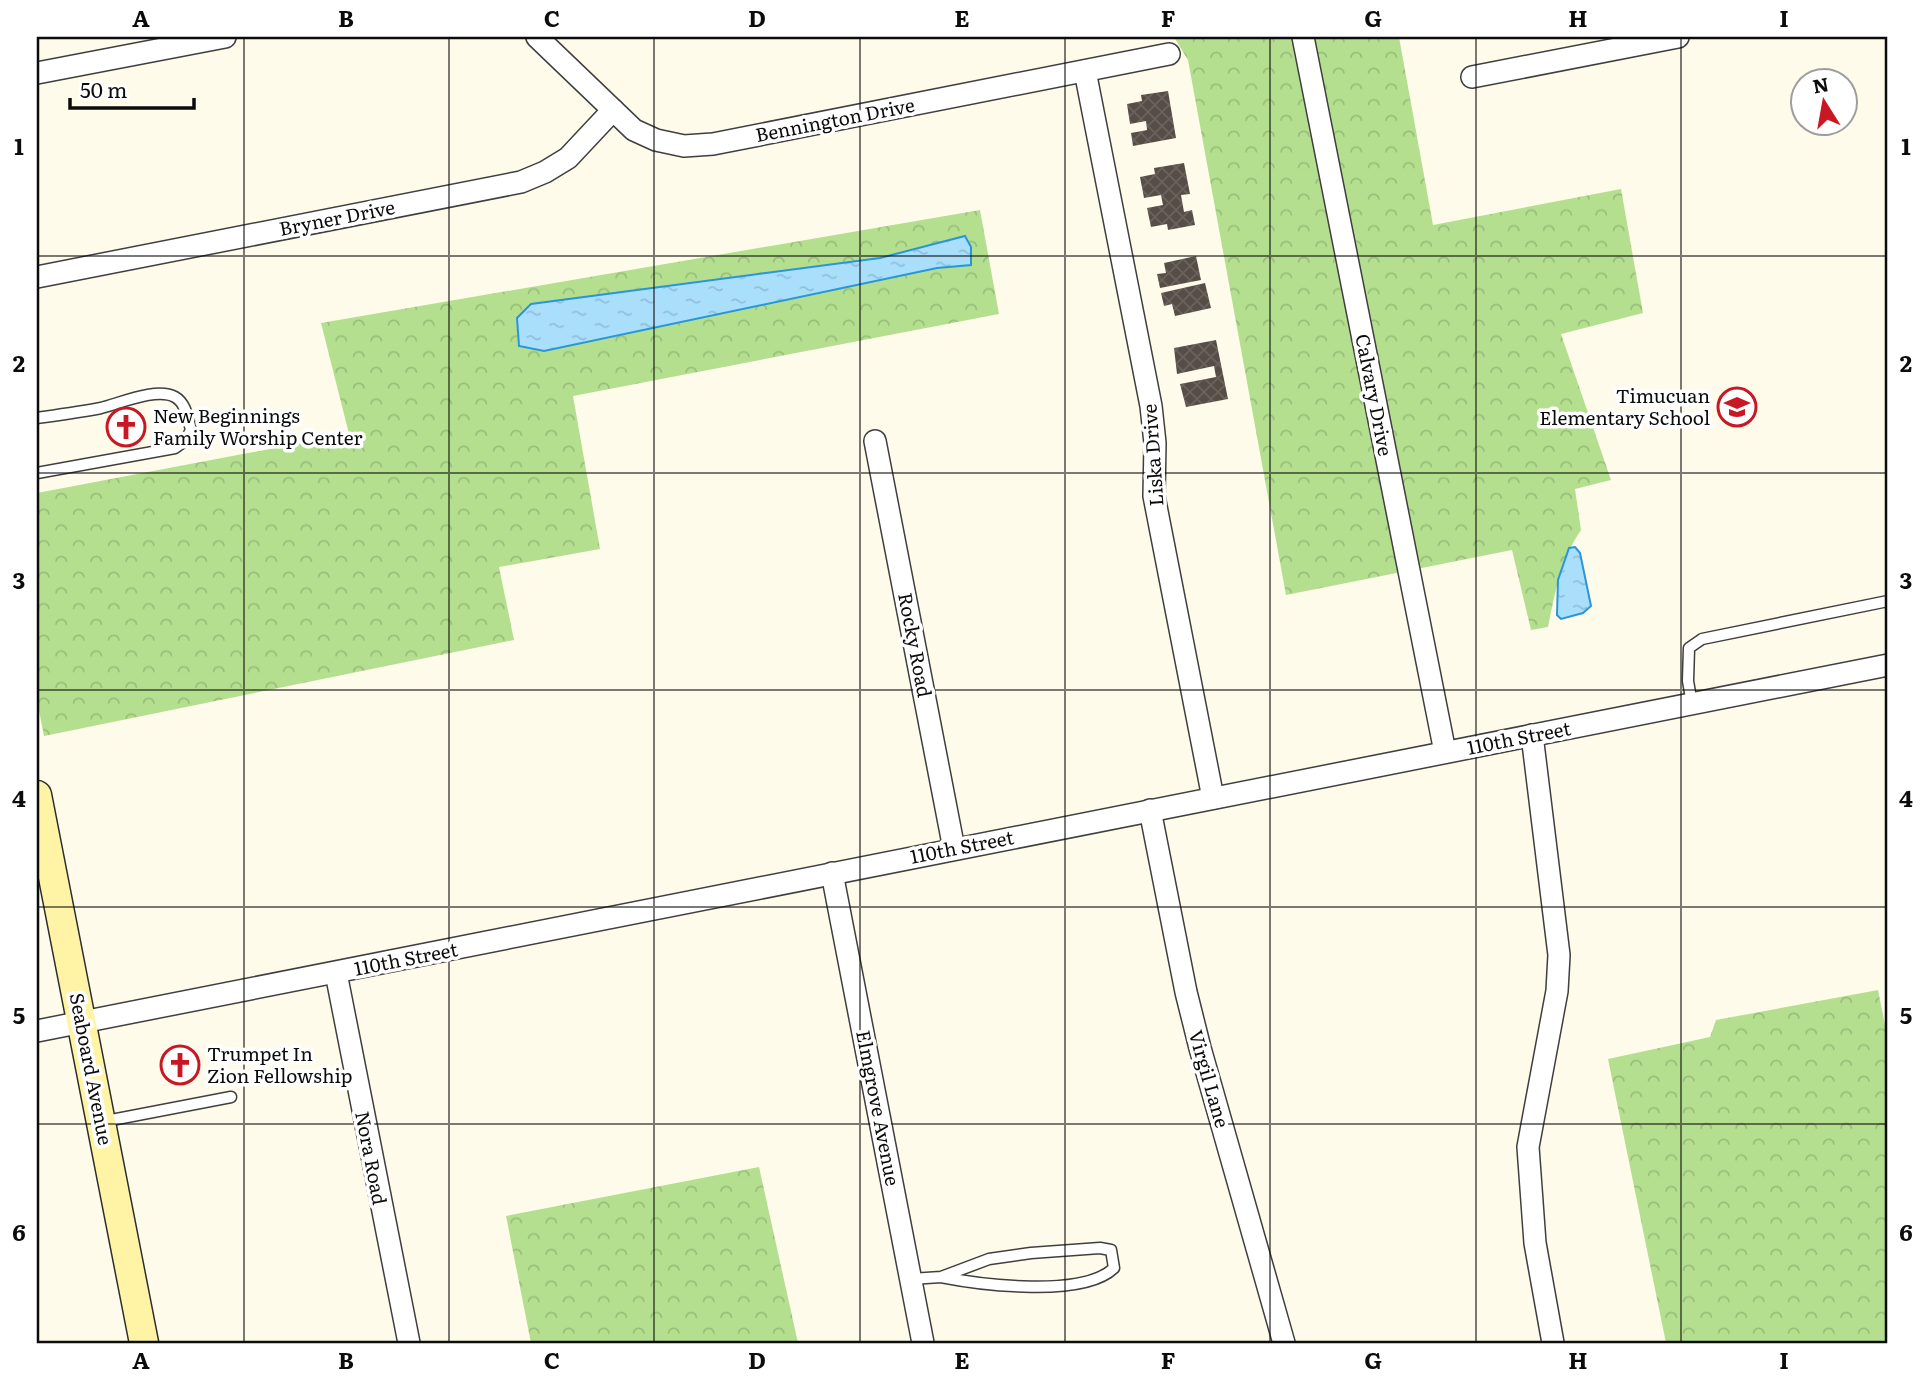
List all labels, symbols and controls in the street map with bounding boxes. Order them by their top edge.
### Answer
text: A [132,0,150,34]
text: B [338,0,354,34]
text: C [544,0,560,34]
text: D [748,0,766,34]
text: E [954,0,970,34]
text: F [1161,0,1176,34]
text: G [1364,0,1382,34]
text: H [1568,0,1588,34]
text: I [1779,0,1789,34]
scale bar [70,66,194,110]
north arrow [1788,66,1858,136]
text: N [1810,69,1831,100]
text: 50 m [80,73,127,104]
street label: Bennington Drive [753,90,917,148]
text: 1 [14,128,24,162]
text: 1 [1901,128,1911,162]
street label: Bryner Drive [277,192,397,242]
street label: Calvary Drive [1349,331,1401,458]
text: 2 [13,345,25,379]
text: 2 [1900,345,1912,379]
place label: Timucuan Elementary School [1539,381,1710,431]
school or university icon: Timucuan Elementary School [1716,386,1758,428]
place label: New Beginnings Family Worship Center [153,401,362,451]
street label: Liska Drive [1134,403,1170,507]
church icon: New Beginnings Family Worship Center [105,406,147,448]
text: 3 [13,562,25,596]
text: 3 [1900,562,1912,596]
street label: Rocky Road [892,590,940,700]
street label: 110th Street [1465,713,1573,761]
text: 4 [12,780,26,814]
text: 4 [1899,780,1913,814]
street label: 110th Street [908,822,1016,870]
street label: 110th Street [352,934,460,982]
street label: Seaboard Avenue [63,990,120,1147]
text: 5 [13,997,25,1031]
text: 5 [1900,997,1912,1031]
street label: Virgil Lane [1183,1026,1237,1131]
street label: Elmgrove Avenue [850,1028,908,1188]
place label: Trumpet In Zion Fellowship [207,1039,353,1089]
church icon: Trumpet In Zion Fellowship [159,1044,201,1086]
street label: Nora Road [349,1109,395,1207]
text: 6 [12,1214,26,1248]
text: 6 [1899,1214,1913,1248]
text: A [132,1342,150,1376]
text: B [338,1342,354,1376]
text: C [544,1342,560,1376]
text: D [748,1342,766,1376]
text: E [954,1342,970,1376]
text: F [1161,1342,1176,1376]
text: G [1364,1342,1382,1376]
text: H [1568,1342,1588,1376]
text: I [1779,1342,1789,1376]

